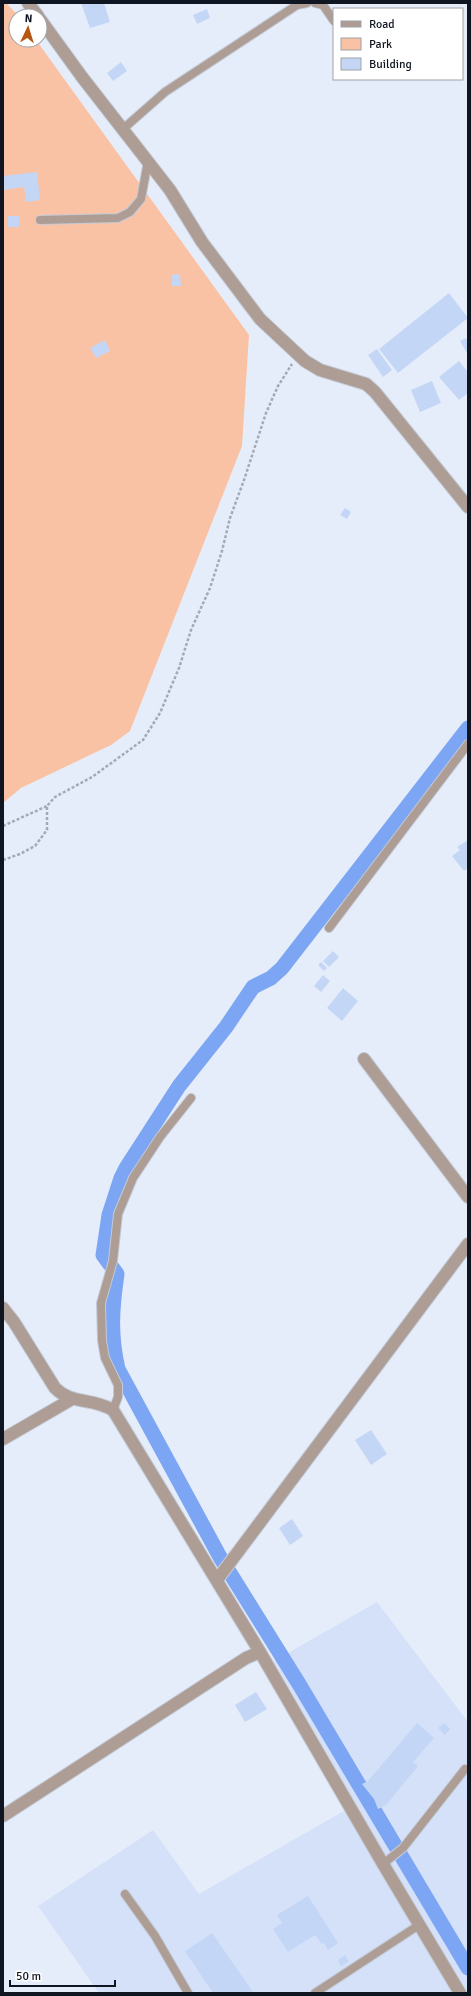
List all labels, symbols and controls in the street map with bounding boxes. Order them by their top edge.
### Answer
north arrow [8,8,48,48]
legend [333,8,463,80]
text: N [24,12,33,25]
text: Road [369,17,395,32]
text: Park [369,37,392,52]
text: Building [369,57,412,72]
scale bar [10,1962,115,1988]
text: 50 m [16,1969,41,1984]

